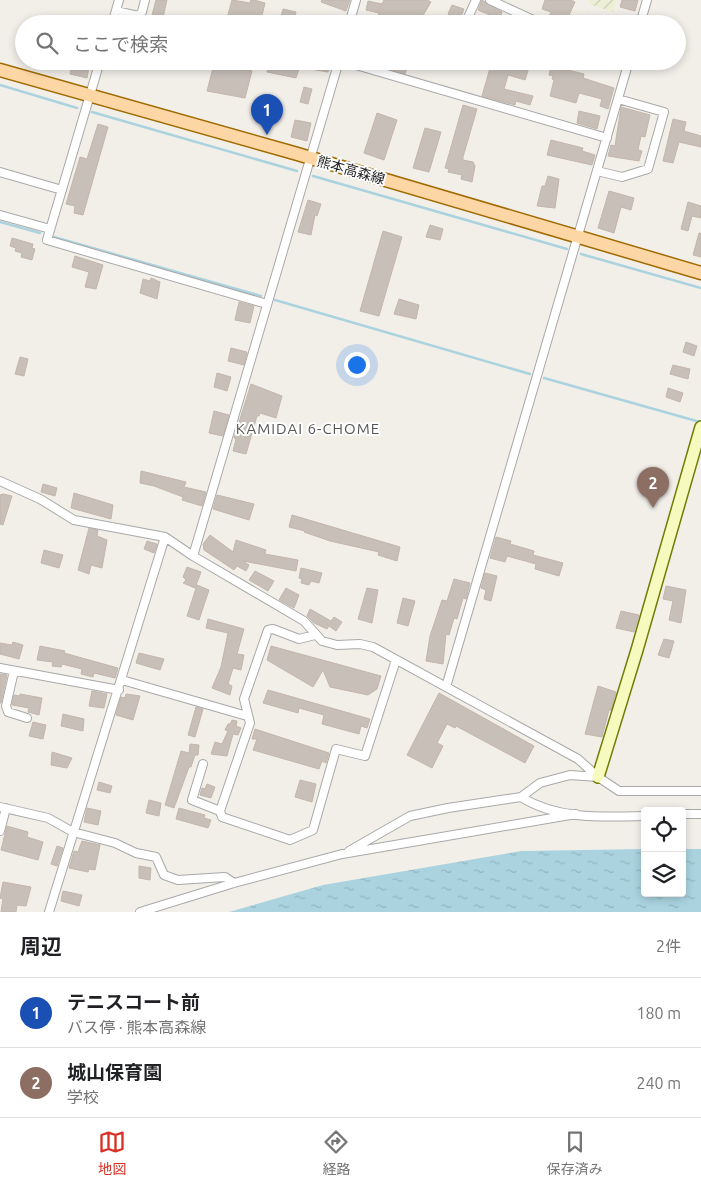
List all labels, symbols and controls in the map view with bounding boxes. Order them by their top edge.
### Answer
search box [15,15,686,70]
icon: search [33,29,61,57]
text: ここで検索 [73,33,168,55]
pin: 1 [251,94,283,135]
street label: 熊本高森線 [315,153,387,187]
your location [344,352,370,378]
district label: KAMIDAI 6-CHOME [236,420,380,437]
pin: 2 [637,467,669,508]
map controls [641,807,686,897]
button: locate [641,807,686,852]
button: layers [641,852,686,897]
text: 周辺 [20,934,62,958]
text: 2件 [656,937,681,955]
text: テニスコート前 [67,991,200,1013]
text: 1 [31,1004,41,1022]
text: 180 m [636,1004,681,1022]
text: バス停 · 熊本高森線 [67,1018,206,1036]
text: 城山保育園 [67,1061,162,1083]
text: 2 [31,1074,41,1092]
text: 240 m [636,1074,681,1092]
text: 学校 [67,1088,99,1106]
tab: 地図 [98,1128,126,1178]
tab: 経路 [322,1128,350,1178]
tab: 保存済み [547,1128,603,1178]

